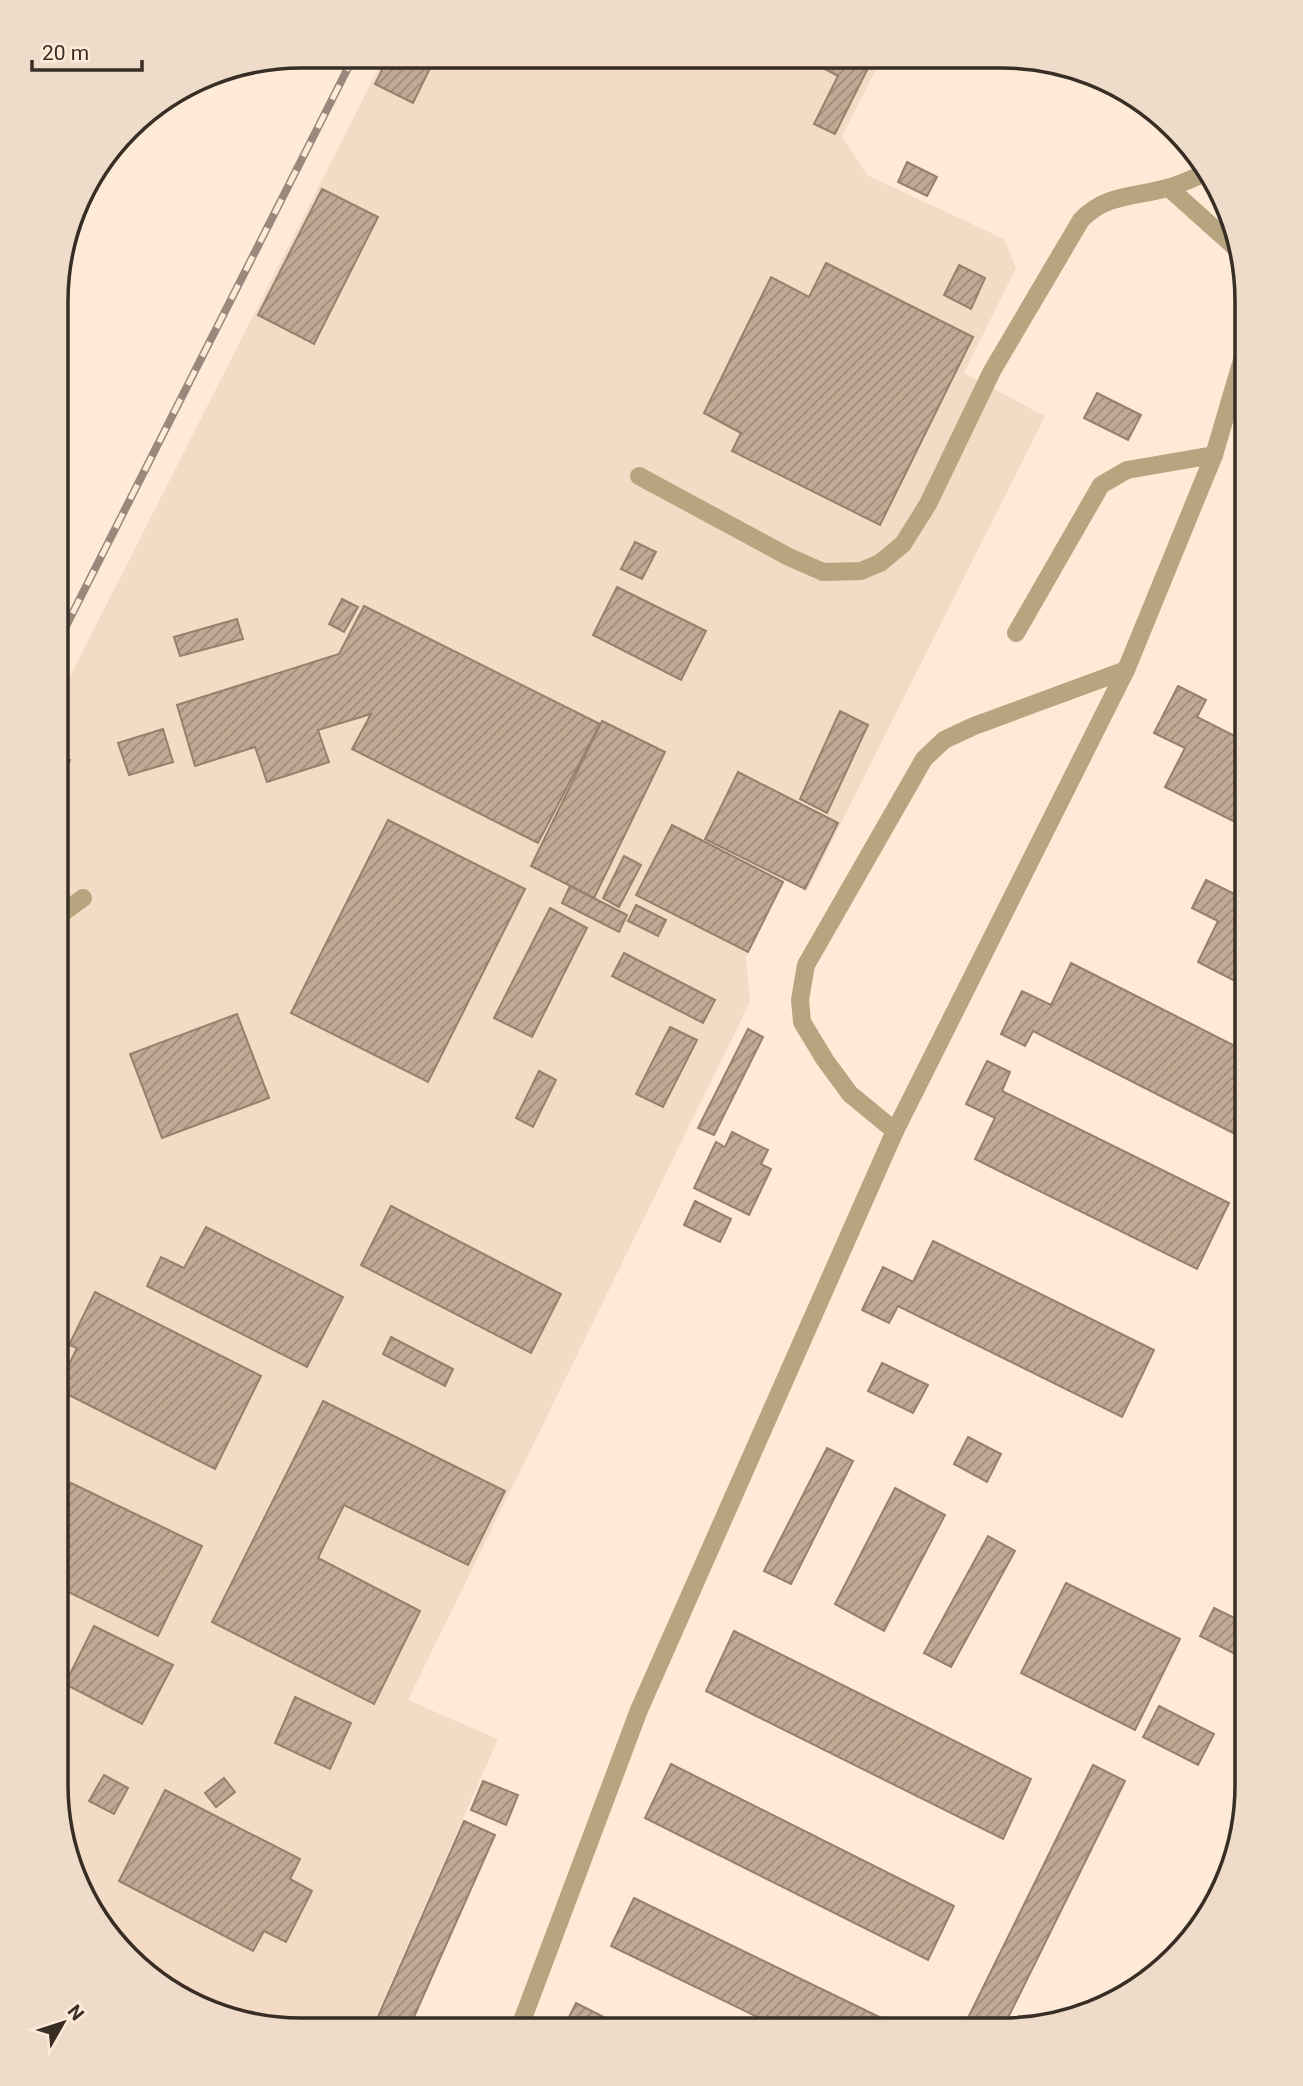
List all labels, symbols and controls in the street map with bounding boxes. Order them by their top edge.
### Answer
scale bar [32,28,142,72]
text: 20 m [42,41,89,65]
north arrow [28,1988,98,2058]
text: N [63,2000,89,2025]

